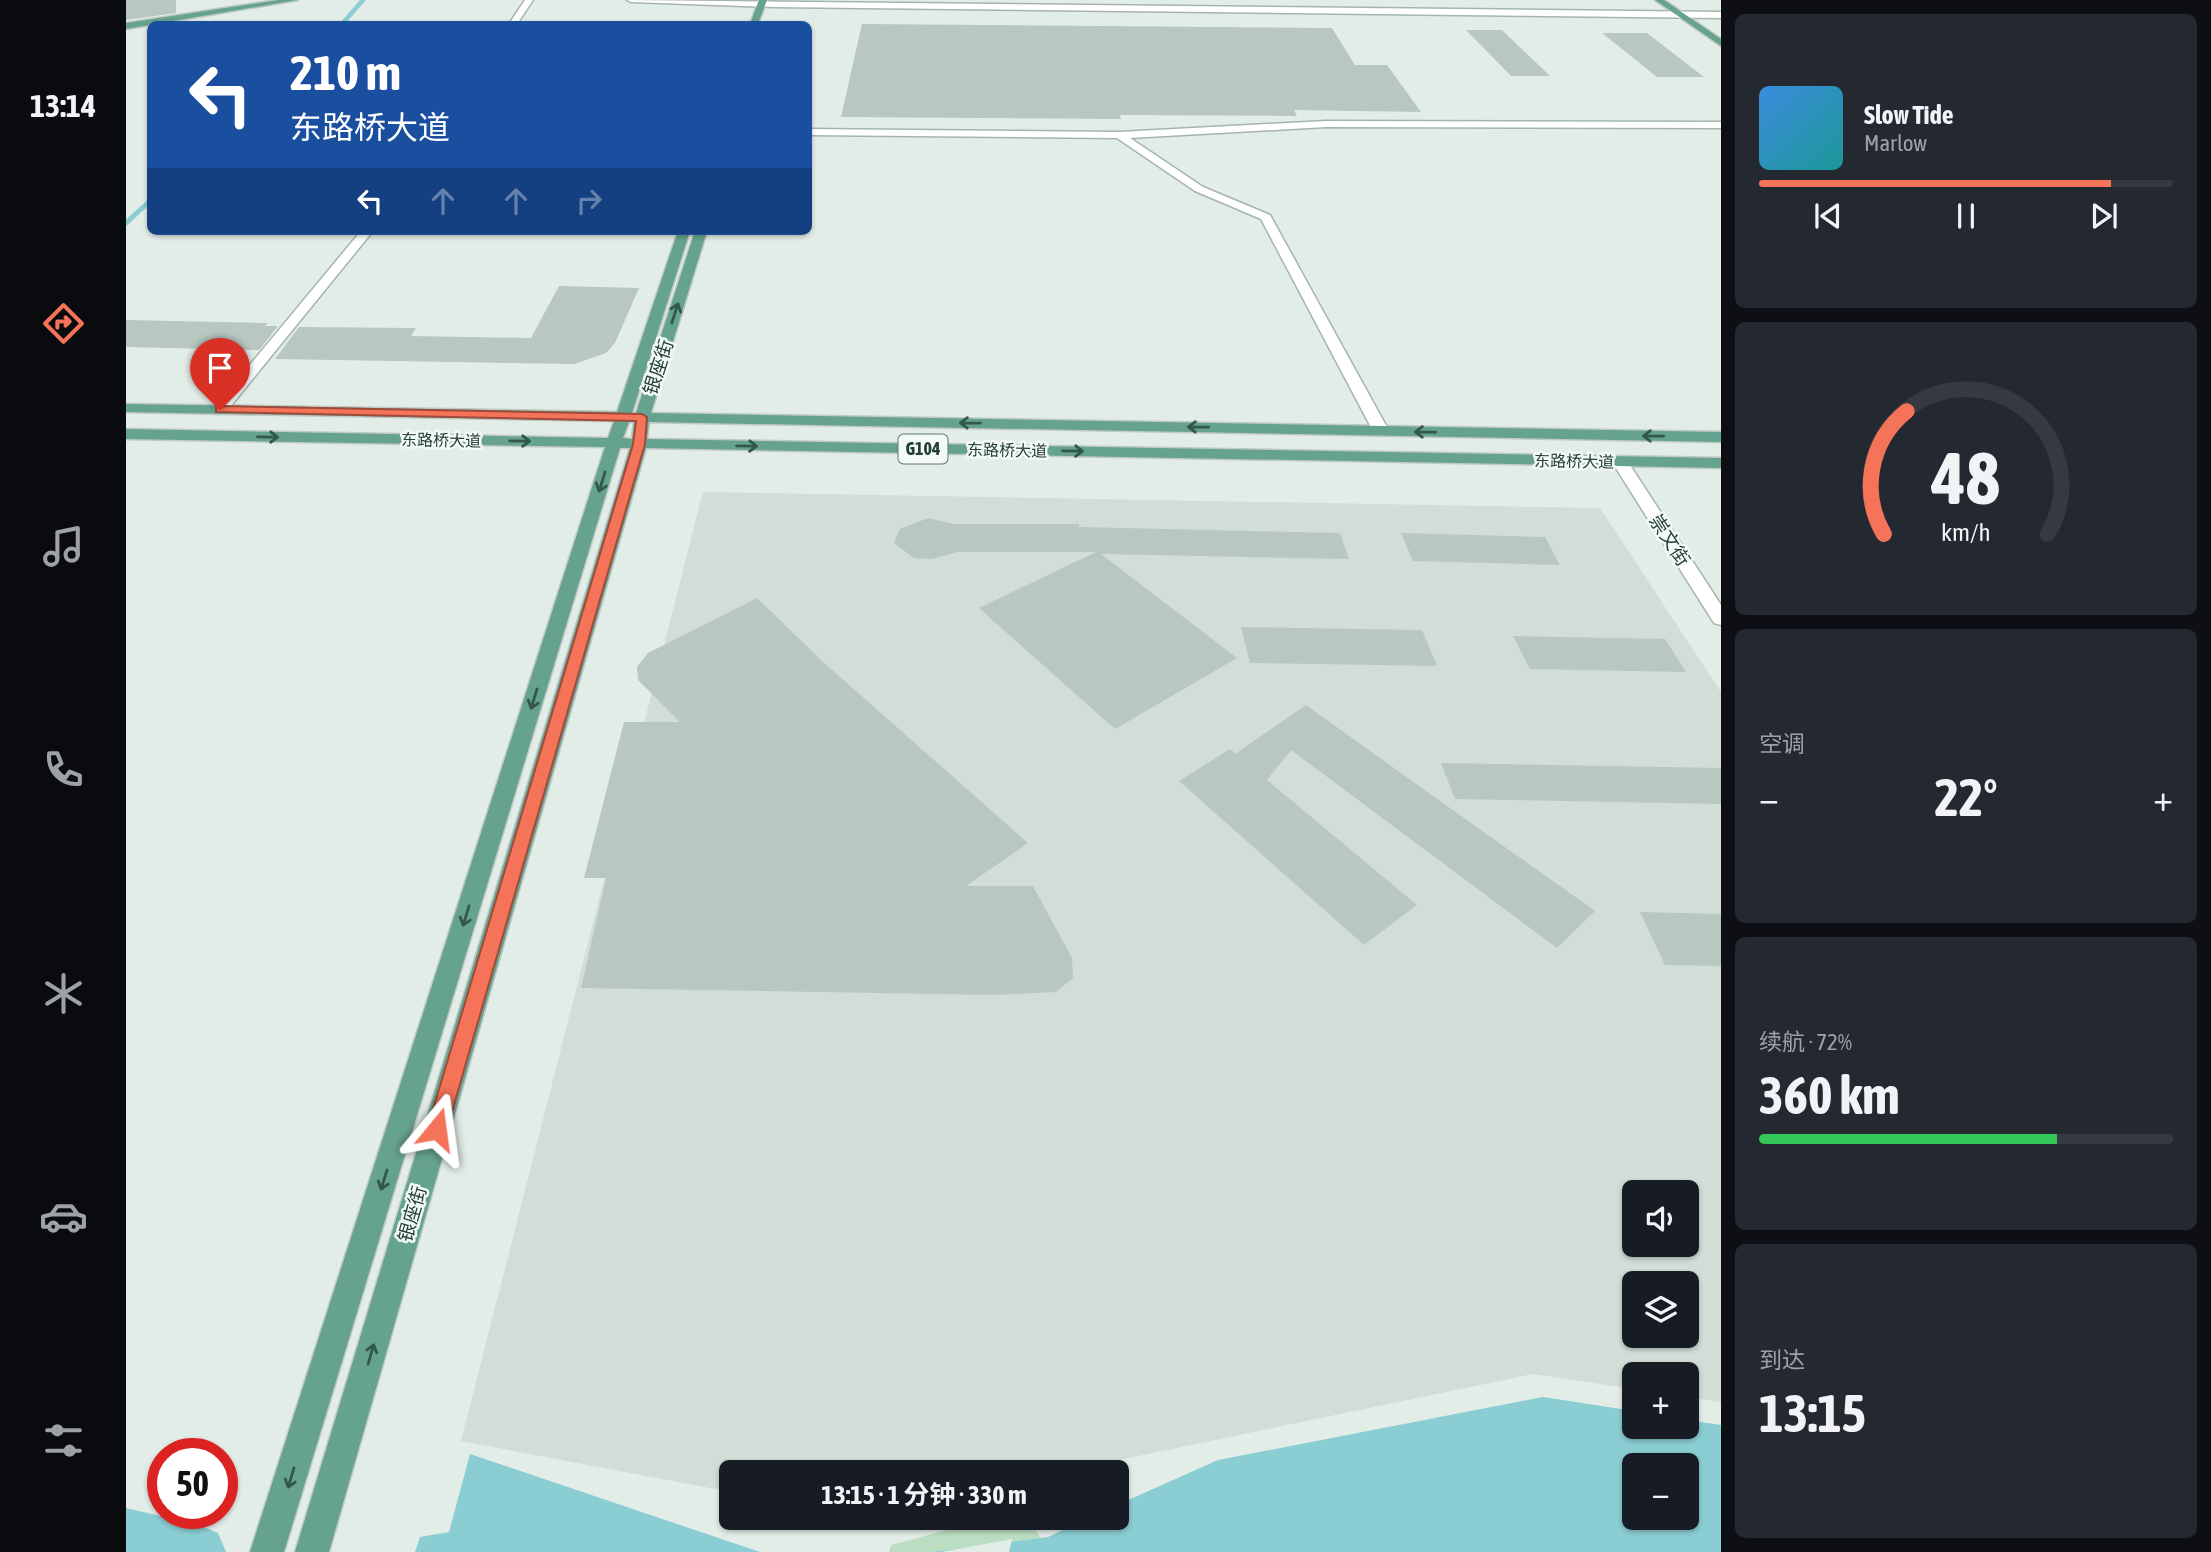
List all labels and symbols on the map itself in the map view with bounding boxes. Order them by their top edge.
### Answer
one-way arrow [669,302,682,324]
street label: 银座街 [639,336,677,398]
pin [190,338,250,410]
one-way arrow [959,417,982,430]
one-way arrow [1187,421,1210,434]
one-way arrow [1414,425,1437,438]
one-way arrow [1642,429,1665,442]
one-way arrow [256,430,279,443]
street label: 东路桥大道 [401,430,481,450]
road number: G104 [898,434,948,463]
one-way arrow [508,435,531,448]
one-way arrow [735,439,758,452]
street label: 东路桥大道 [967,440,1047,460]
one-way arrow [1061,445,1084,458]
street label: 东路桥大道 [1534,451,1614,471]
one-way arrow [595,471,608,493]
street label: 崇文街 [1645,510,1695,570]
one-way arrow [527,688,540,710]
one-way arrow [459,905,471,927]
position arrow [400,1092,474,1166]
one-way arrow [376,1169,389,1191]
street label: 银座街 [394,1184,430,1244]
one-way arrow [365,1343,378,1365]
speed limit sign: 50 [147,1438,238,1529]
one-way arrow [283,1466,296,1488]

